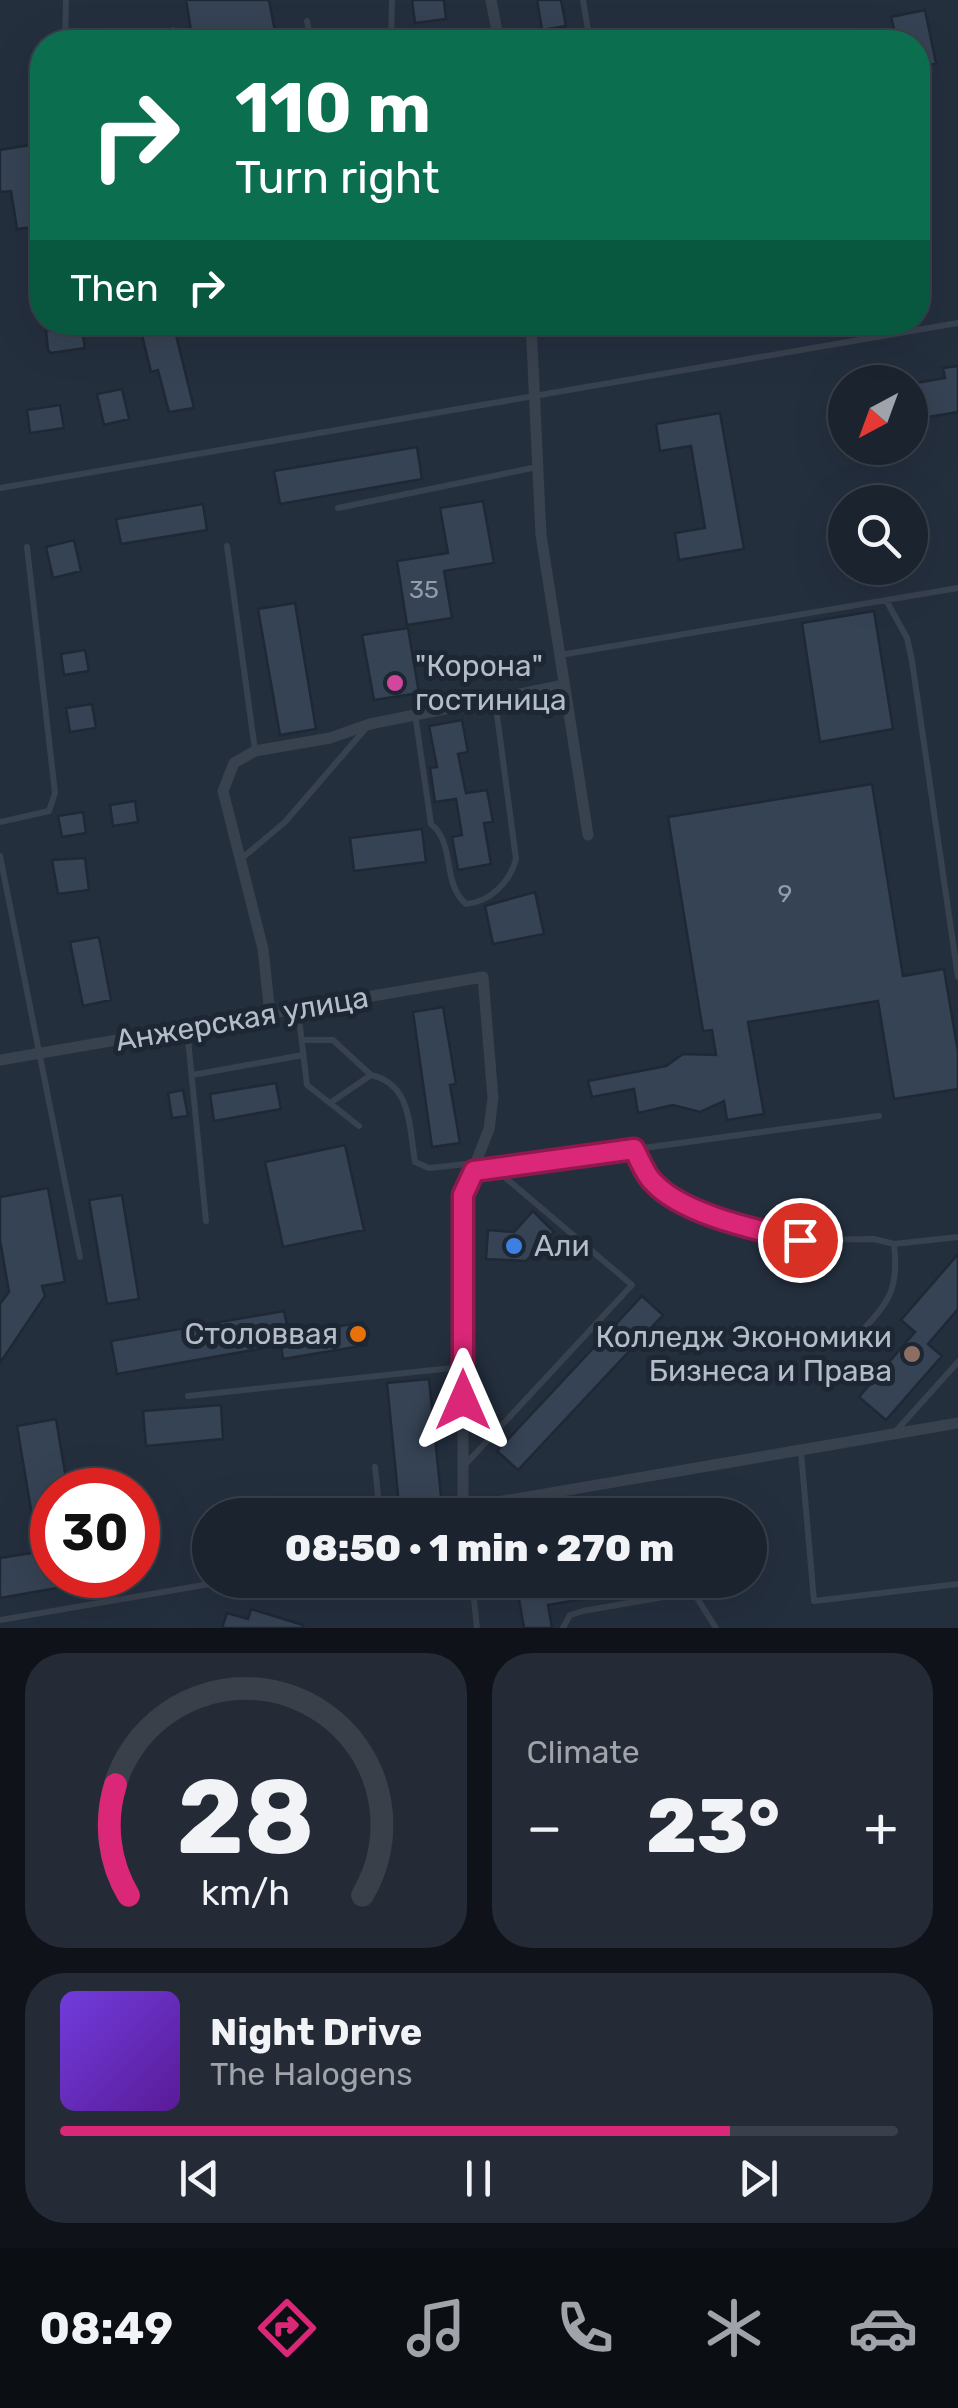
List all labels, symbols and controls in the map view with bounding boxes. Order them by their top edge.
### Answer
text: 110 m [235,67,431,150]
icon: right [70,70,200,200]
text: Turn right [235,151,439,204]
icon: right [179,260,234,315]
text: Then [70,265,159,311]
north arrow [828,365,928,465]
map controls [828,365,928,585]
button: search [828,485,928,585]
house number: 35 [409,575,439,604]
place label: "Корона" гостиница [415,648,567,718]
marker: "Корона" гостиница [384,672,406,694]
house number: 9 [778,879,792,908]
street label: Анжерская улица [113,979,371,1059]
pin [758,1198,843,1283]
icon: arrive [773,1213,828,1268]
place label: Али [534,1228,590,1264]
marker: Али [503,1235,525,1257]
place label: Столоввая [185,1316,338,1352]
place label: Колледж Экономики Бизнеса и Права [595,1319,892,1389]
marker: Столоввая [347,1323,369,1345]
marker: Колледж Экономики Бизнеса и Права [901,1343,923,1365]
position arrow [411,1348,515,1452]
speed limit sign: 30 [30,1468,160,1598]
text: 08:50 · 1 min · 270 m [285,1525,674,1571]
text: Climate [527,1733,640,1771]
text: 28 [177,1756,315,1879]
text: 23° [646,1782,780,1871]
text: − [527,1795,562,1860]
text: + [864,1795,898,1860]
text: km/h [201,1872,290,1914]
text: Night Drive [210,2009,422,2055]
text: The Halogens [210,2055,413,2093]
icon: previous [172,2151,227,2206]
icon: pause [451,2151,506,2206]
icon: next [731,2151,786,2206]
icon: directions [252,2293,322,2363]
icon: music [401,2293,471,2363]
icon: phone [550,2293,620,2363]
icon: climate [699,2293,769,2363]
icon: car [848,2293,918,2363]
text: 08:49 [40,2302,173,2355]

